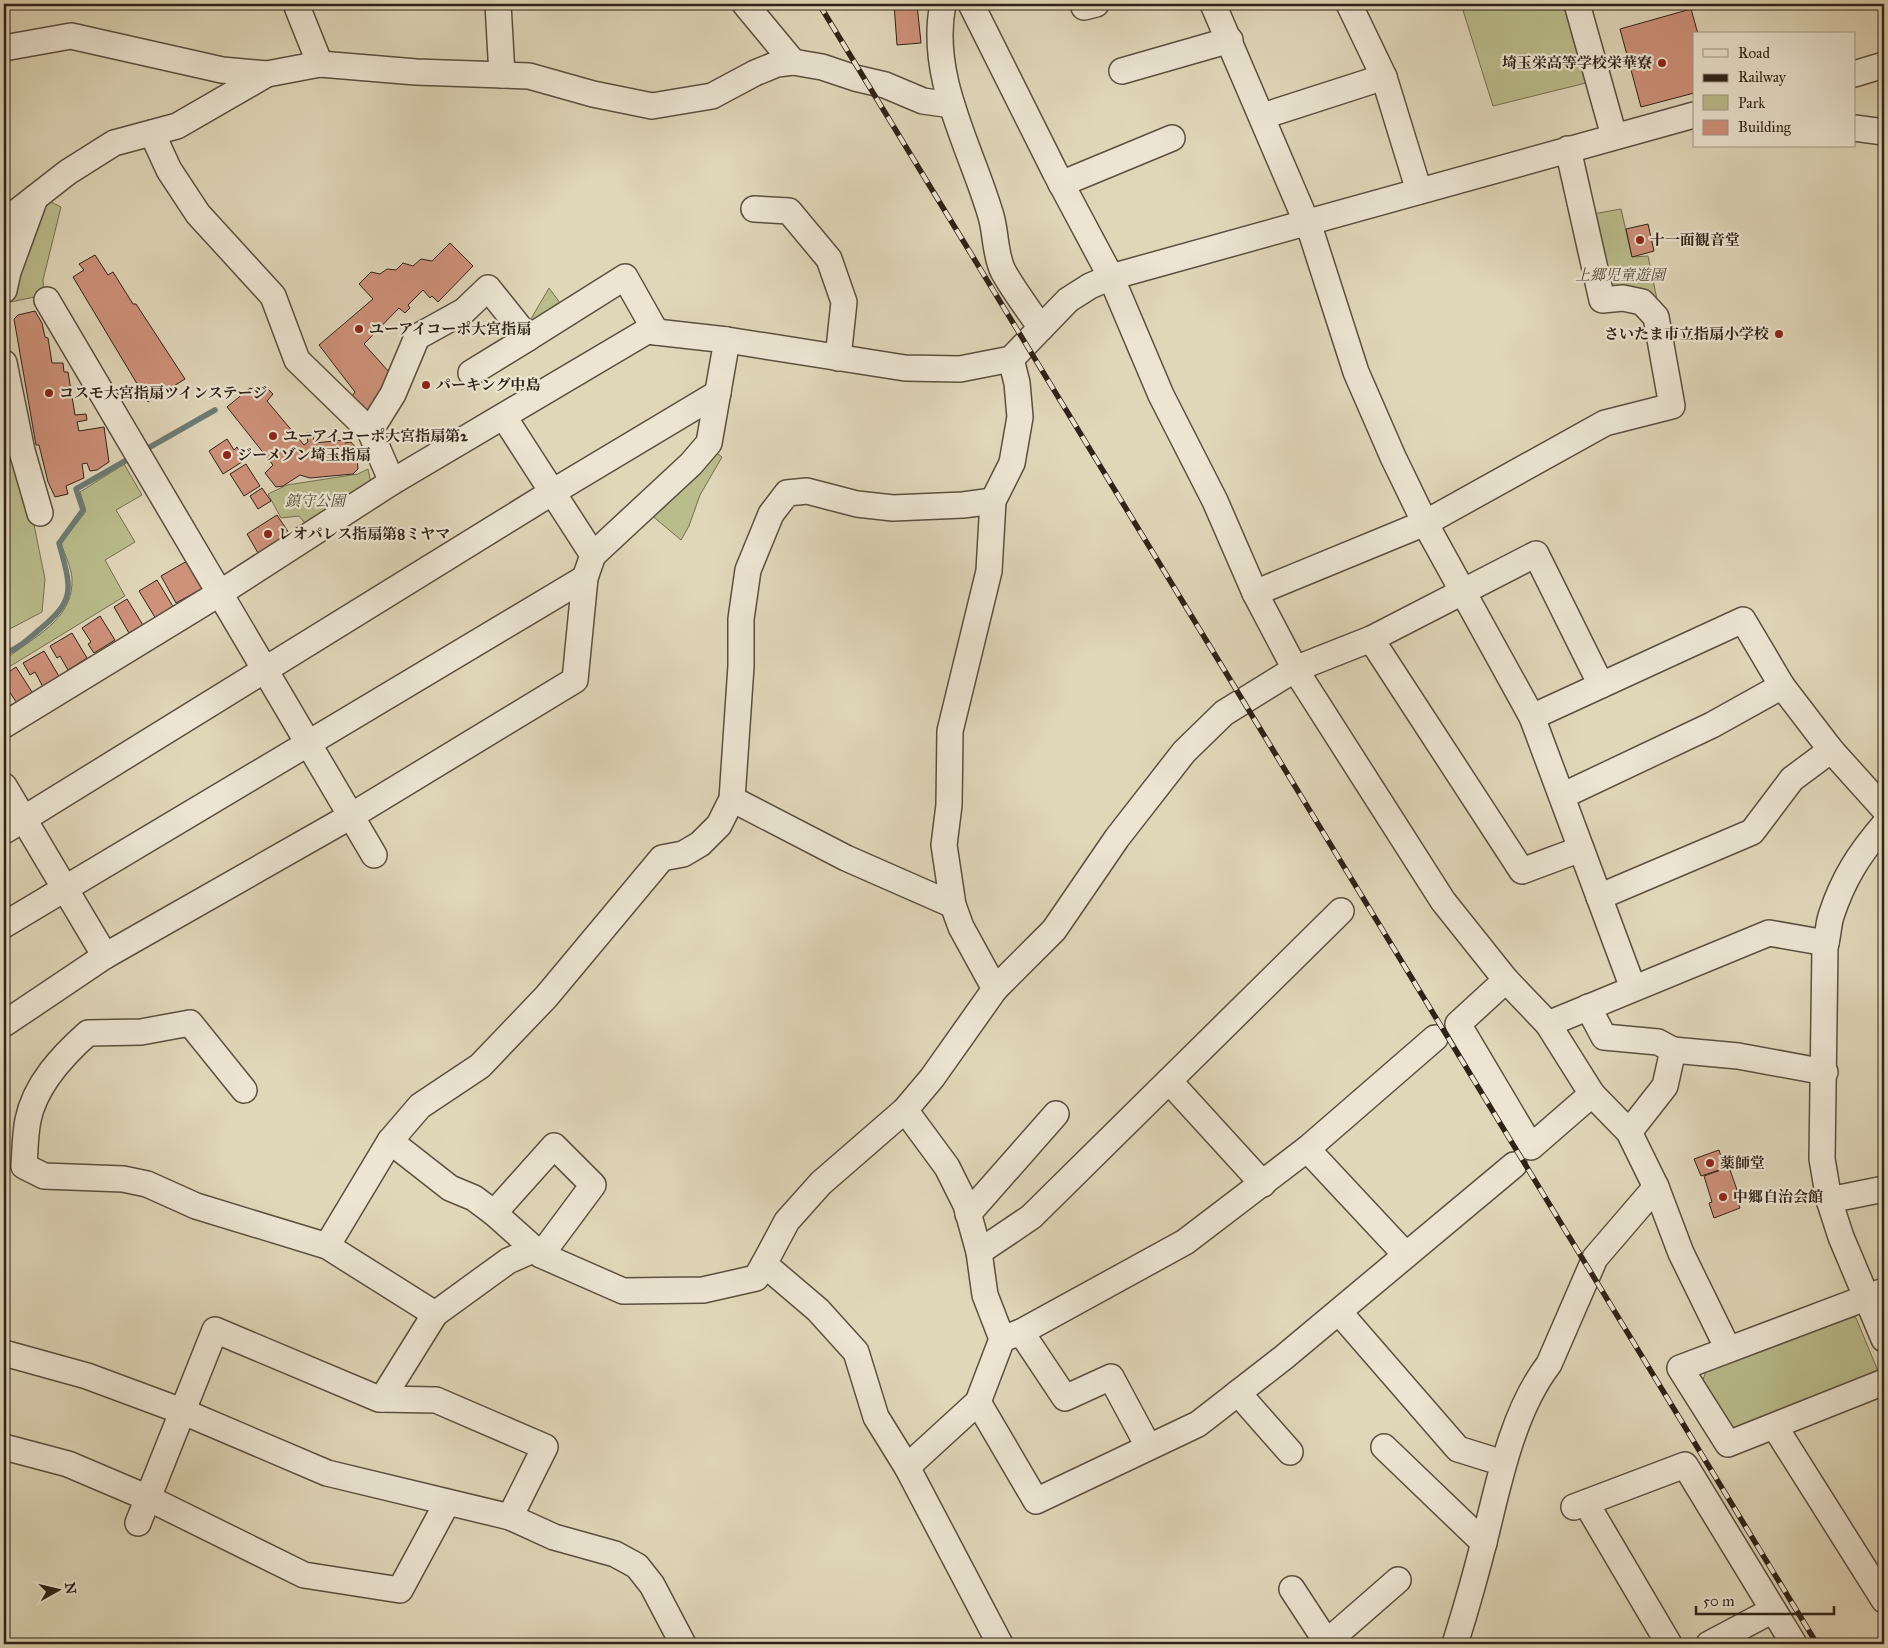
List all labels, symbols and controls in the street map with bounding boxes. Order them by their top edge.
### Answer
legend [1693,32,1856,148]
text: Road [1738,44,1770,62]
place label: 埼玉栄高等学校栄華寮 [1502,54,1652,72]
marker: 埼玉栄高等学校栄華寮 [1656,57,1668,69]
text: Railway [1738,68,1787,86]
text: Park [1738,94,1765,112]
text: Building [1738,118,1792,136]
place label: 十一面観音堂 [1650,231,1740,249]
marker: 十一面観音堂 [1634,234,1646,246]
park label: 上郷児童遊園 [1575,266,1668,284]
place label: ユーアイコーポ大宮指扇 [369,320,531,338]
marker: ユーアイコーポ大宮指扇 [353,323,365,335]
place label: さいたま市立指扇小学校 [1604,325,1769,343]
marker: さいたま市立指扇小学校 [1773,328,1785,340]
place label: パーキング中島 [436,376,541,394]
marker: パーキング中島 [420,379,432,391]
place label: コスモ大宮指扇ツインステージ [59,384,267,402]
marker: コスモ大宮指扇ツインステージ [43,387,55,399]
place label: ユーアイコーポ大宮指扇第2 [283,427,468,445]
marker: ユーアイコーポ大宮指扇第2 [267,430,279,442]
place label: ジーメゾン埼玉指扇 [237,446,371,464]
marker: ジーメゾン埼玉指扇 [221,449,233,461]
park label: 鎮守公園 [285,492,348,510]
place label: レオパレス指扇第8ミヤマ [278,525,450,543]
marker: レオパレス指扇第8ミヤマ [262,528,274,540]
place label: 薬師堂 [1720,1154,1765,1172]
marker: 薬師堂 [1704,1157,1716,1169]
place label: 中郷自治会館 [1733,1188,1823,1206]
marker: 中郷自治会館 [1717,1191,1729,1203]
north arrow [32,1566,82,1616]
text: N [61,1581,80,1595]
scale bar [1696,1583,1833,1615]
text: 50 m [1703,1592,1735,1610]

